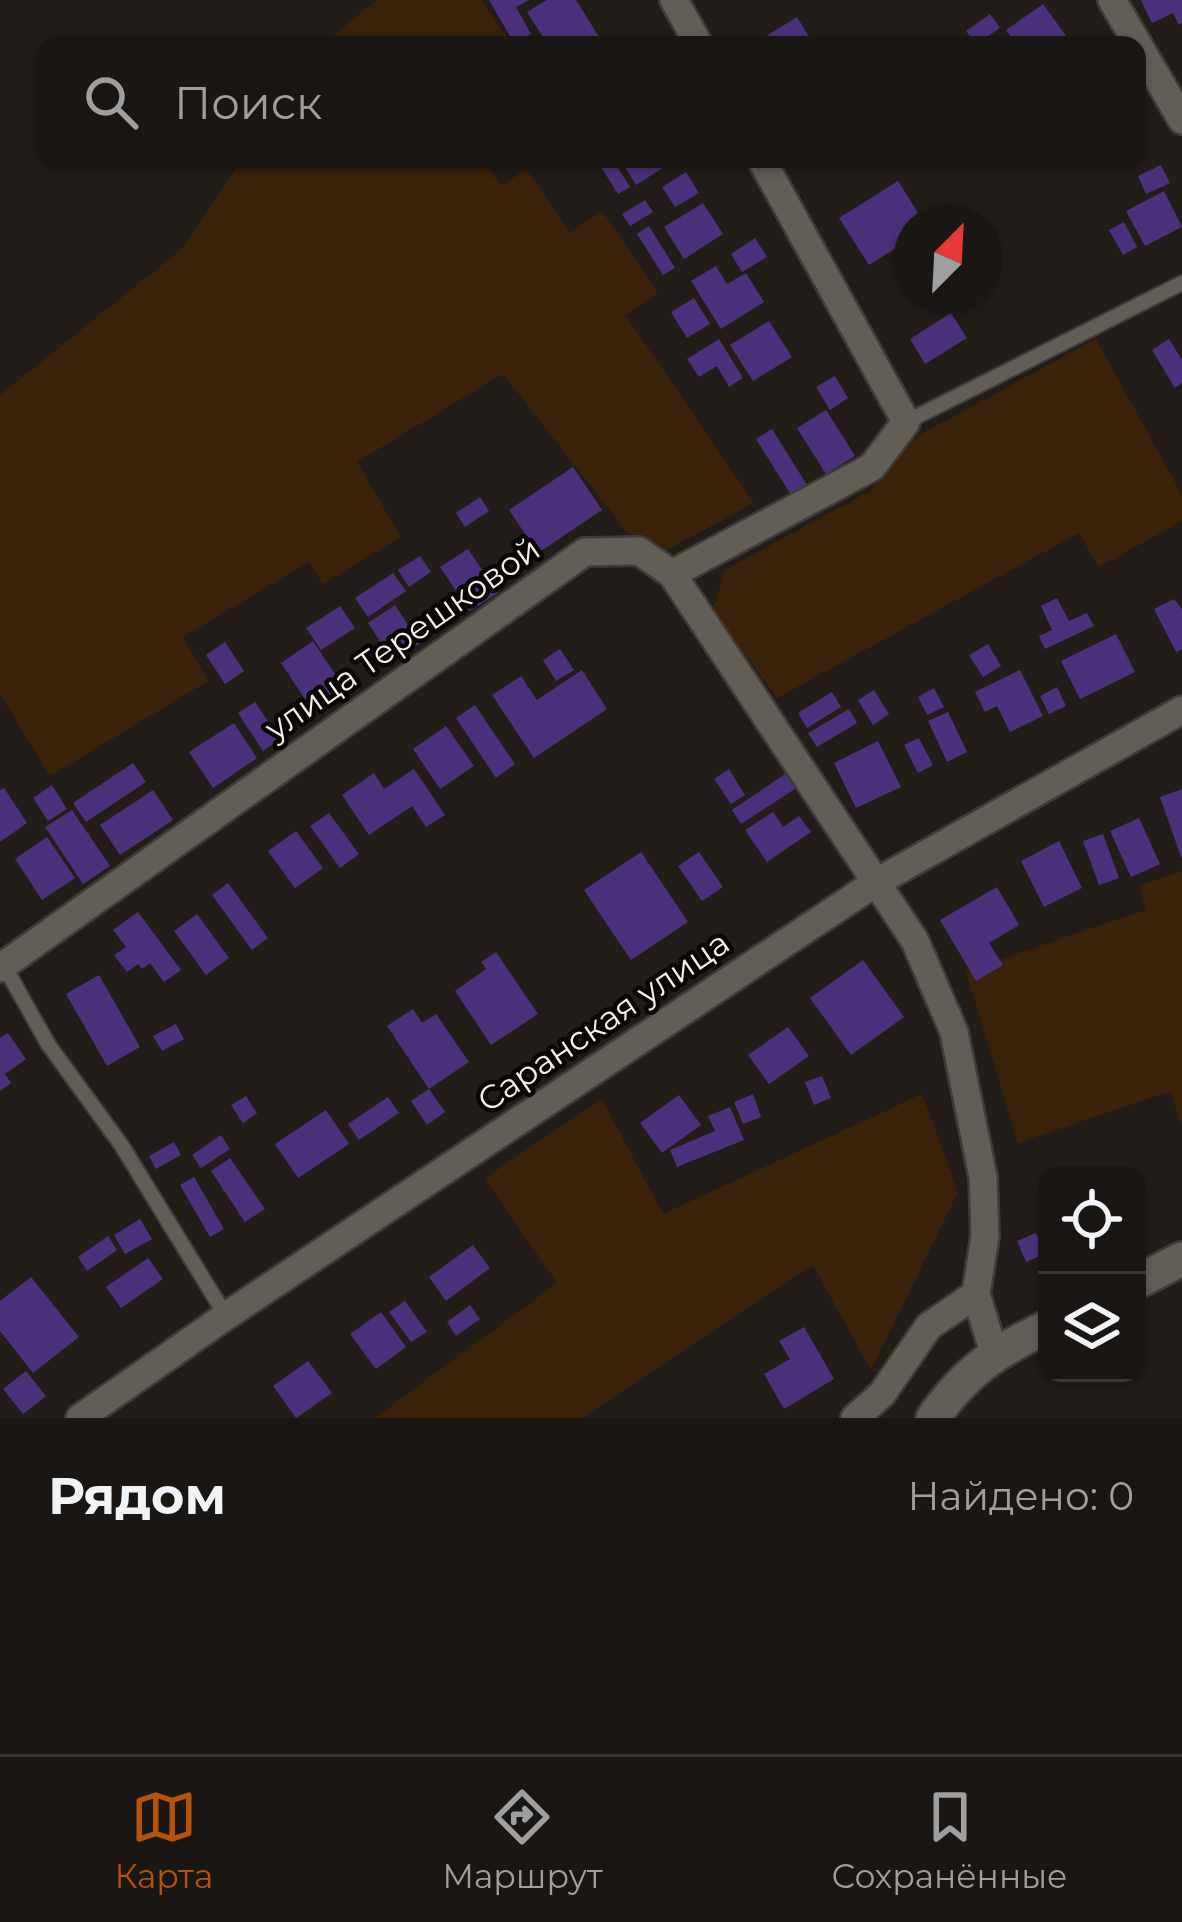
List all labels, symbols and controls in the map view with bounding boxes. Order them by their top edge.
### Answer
search box [36,36,1146,168]
icon: search [78,69,144,135]
text: Поиск [174,75,322,130]
north arrow [894,204,1002,312]
street label: улица Терешковой [256,528,547,749]
street label: Саранская улица [470,922,736,1120]
map controls [1038,1166,1146,1382]
button: locate [1038,1166,1146,1274]
button: layers [1038,1274,1146,1382]
text: Рядом [48,1465,226,1527]
text: Найдено: 0 [907,1472,1134,1520]
tab: Карта [114,1784,213,1896]
tab: Маршрут [442,1784,603,1896]
tab: Сохранённые [832,1784,1067,1896]

